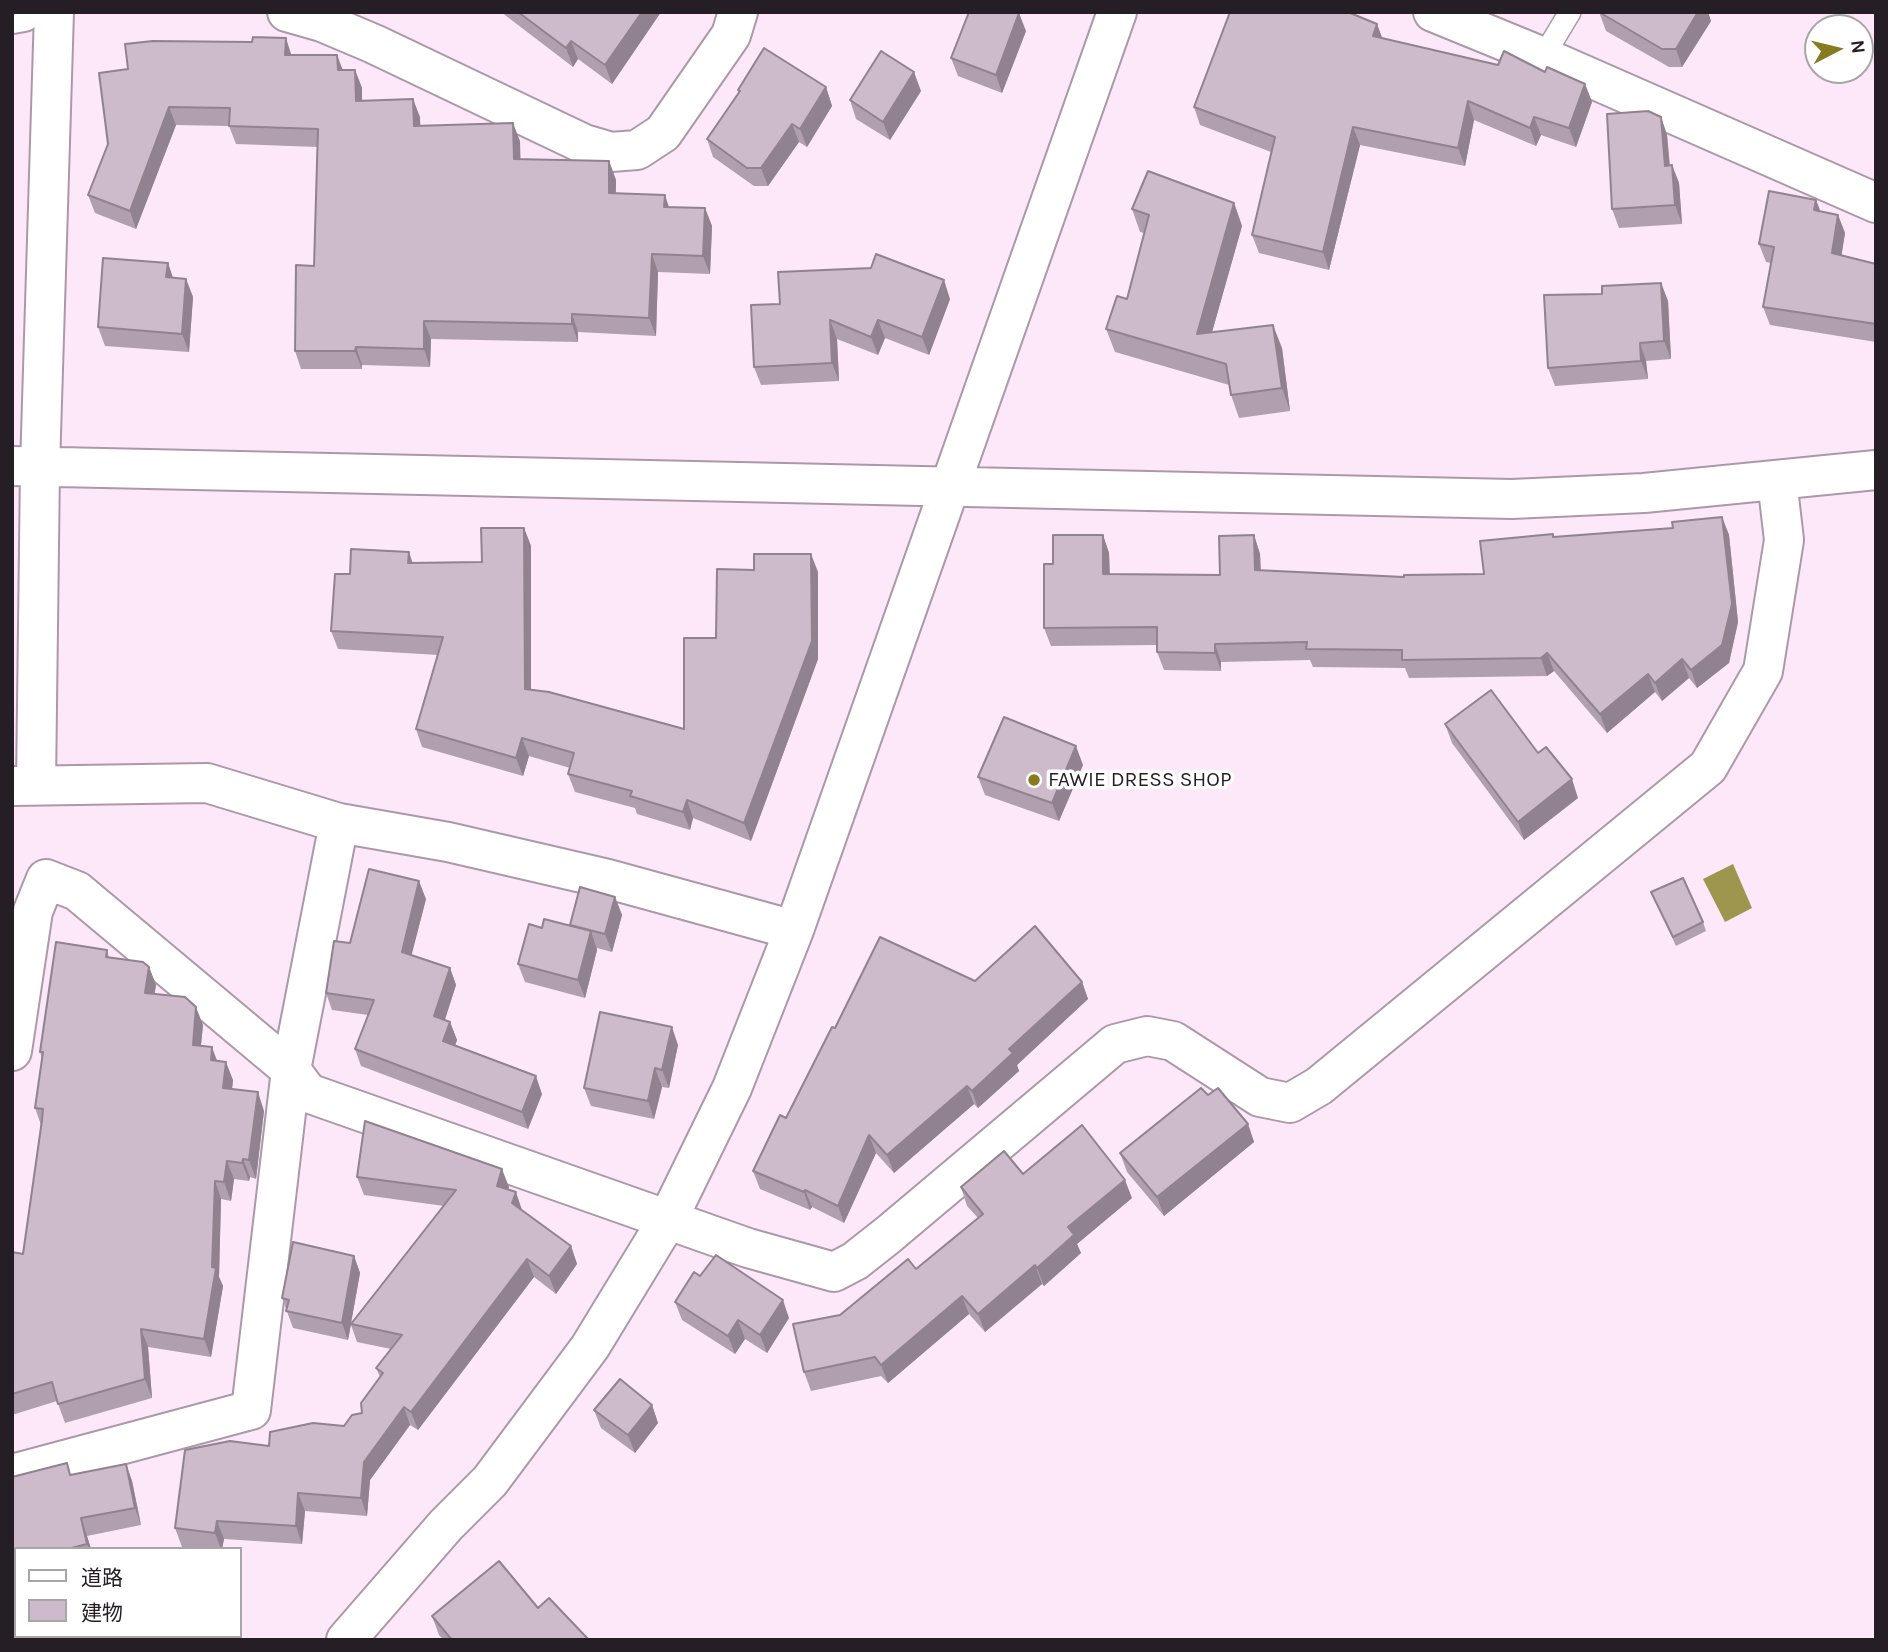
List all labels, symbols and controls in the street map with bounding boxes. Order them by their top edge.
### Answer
north arrow [1804,14,1874,84]
text: N [1846,39,1870,55]
place label: FAWIE DRESS SHOP [1048,767,1232,793]
marker: FAWIE DRESS SHOP [1026,772,1042,788]
legend [14,1547,242,1638]
text: 道路 [81,1566,123,1590]
text: 建物 [81,1601,123,1625]

